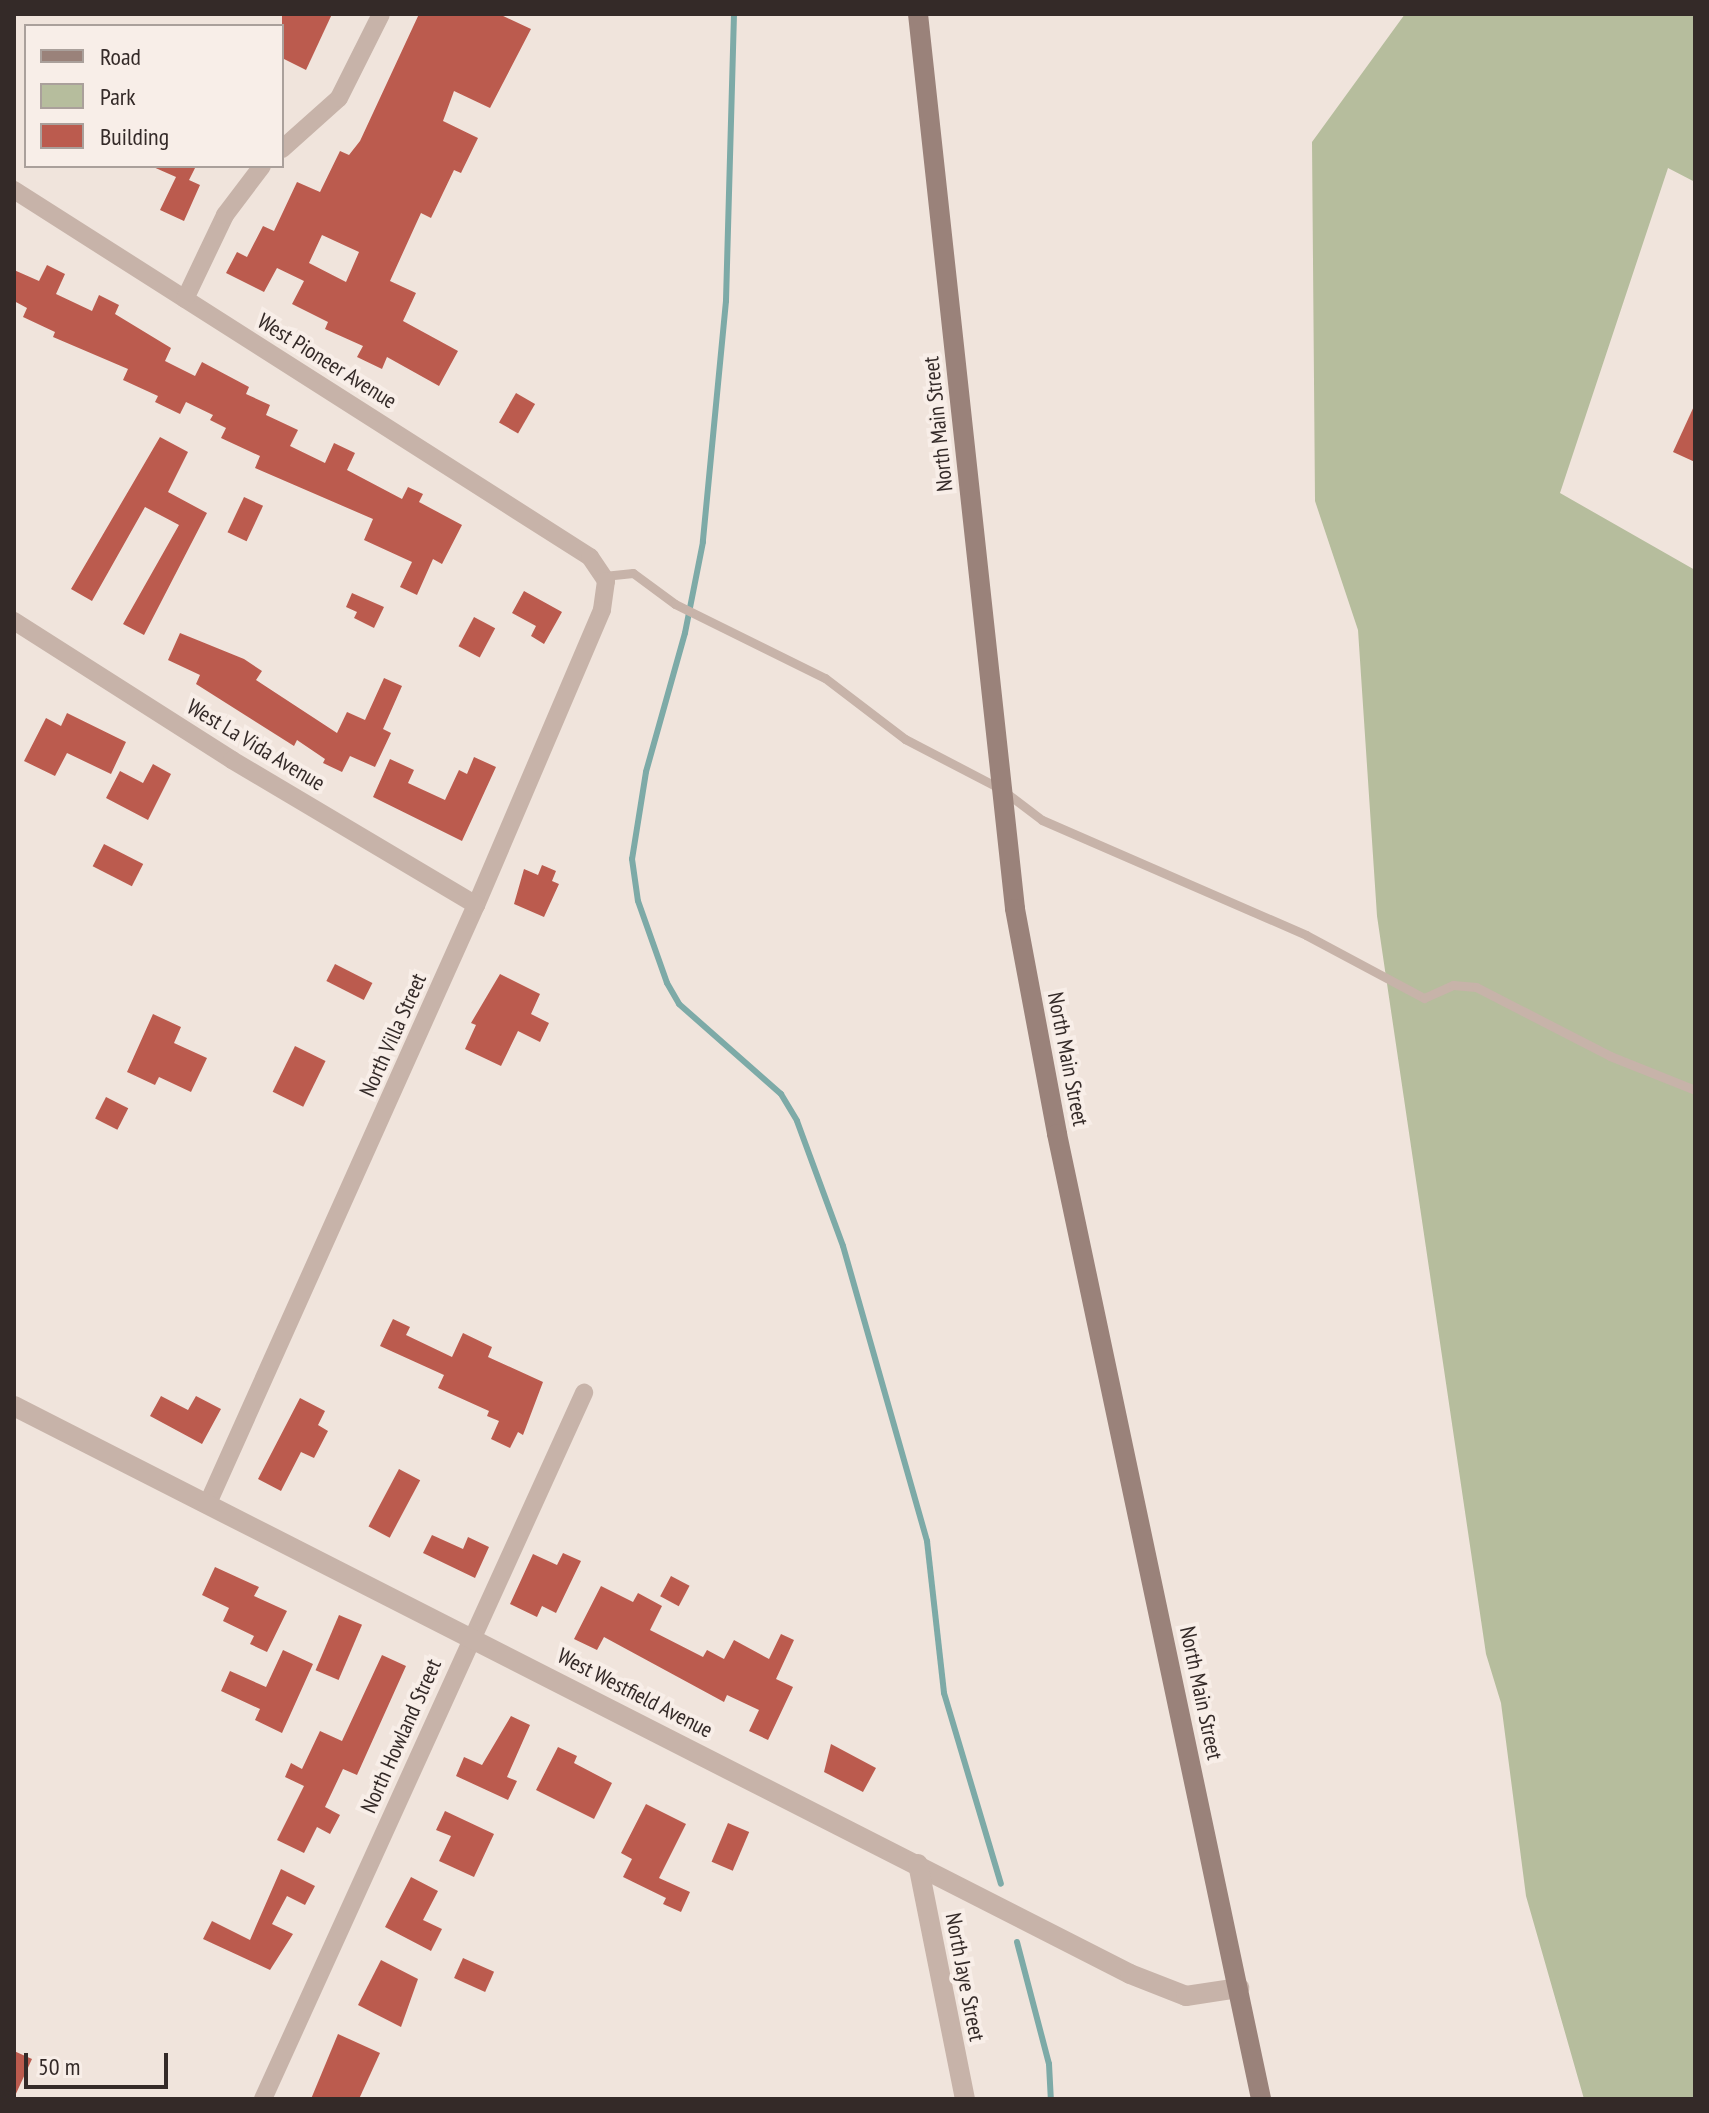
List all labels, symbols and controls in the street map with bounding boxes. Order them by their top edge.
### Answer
legend [24,24,284,168]
text: Road [100,41,141,72]
text: Park [100,81,136,112]
text: Building [100,121,169,152]
street label: West Pioneer Avenue [252,308,402,414]
street label: North Main Street [918,355,958,493]
street label: West La Vida Avenue [182,693,330,797]
street label: North Villa Street [354,969,432,1101]
street label: North Main Street [1042,990,1094,1128]
street label: North Main Street [1174,1624,1228,1762]
street label: West Westfield Avenue [553,1642,717,1744]
street label: North Howland Street [355,1655,447,1817]
street label: North Jaye Street [940,1911,990,2043]
scale bar [28,2037,172,2087]
text: 50 m [38,2051,80,2082]

